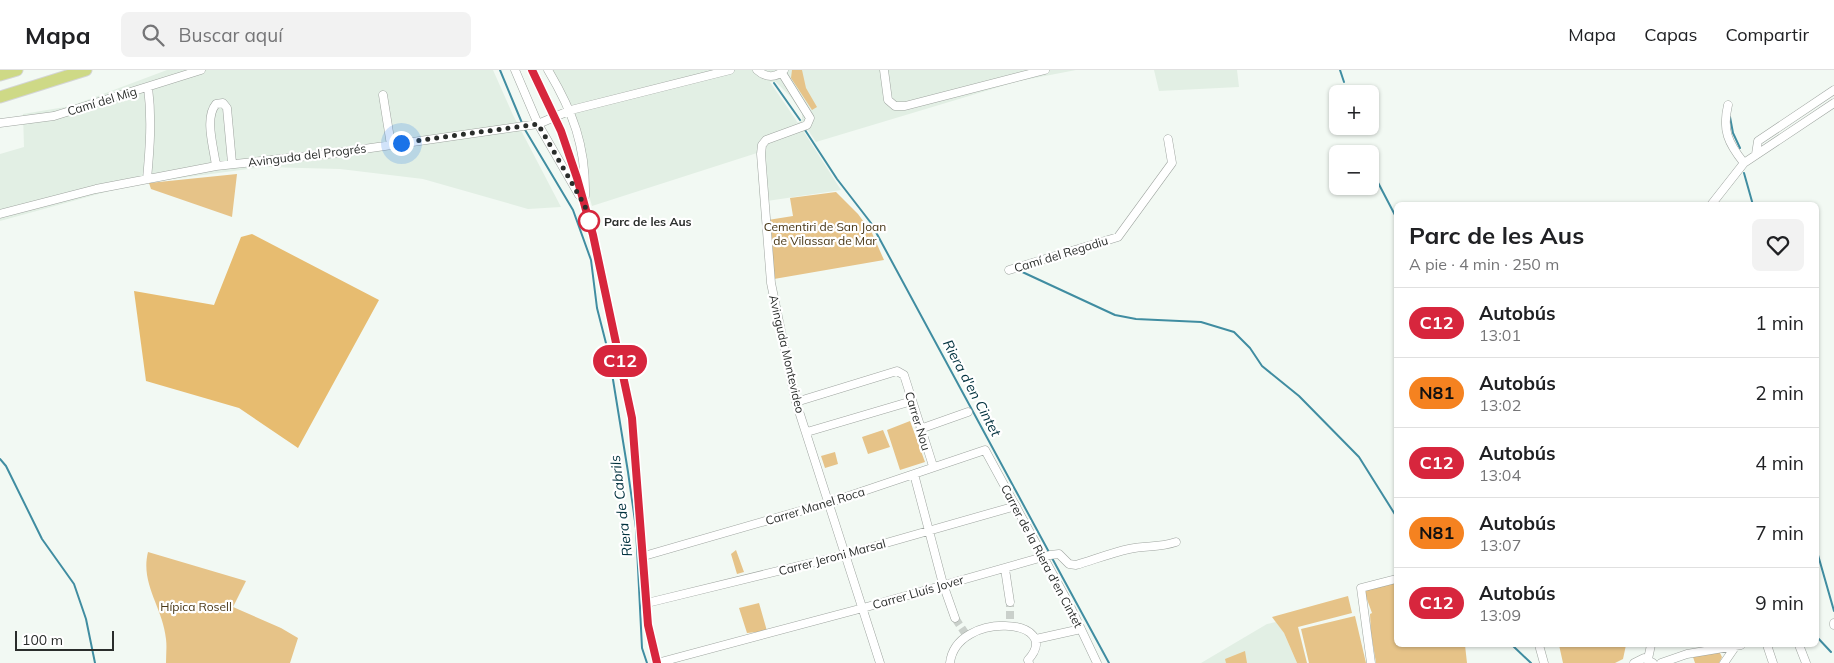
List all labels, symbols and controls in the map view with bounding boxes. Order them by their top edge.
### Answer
search box [121,12,471,57]
text: Mapa [25,20,91,50]
icon: search [139,21,167,49]
text: Buscar aquí [179,23,283,47]
text: Mapa [1568,23,1616,46]
text: Capas [1644,23,1698,46]
text: Compartir [1726,23,1809,46]
street label: Camí del Mig [65,83,139,119]
map controls [1329,85,1379,195]
button: + [1329,85,1379,135]
your location [389,131,414,156]
street label: Avinguda del Progrés [247,140,367,170]
button: − [1329,145,1379,195]
marker: Parc de les Aus [578,210,600,232]
place label: Parc de les Aus [604,214,692,229]
park label: Cementiri de San Joan de Vilassar de Mar [764,219,886,248]
button: heart [1752,219,1804,271]
text: Parc de les Aus [1409,220,1584,250]
street label: Camí del Regadiu [1012,233,1110,275]
text: A pie · 4 min · 250 m [1409,254,1559,274]
street label: Avinguda Montevideo [766,293,808,415]
text: Autobús [1479,301,1556,325]
text: C12 [1420,311,1453,334]
text: 1 min [1755,311,1804,335]
text: 13:01 [1479,325,1521,345]
water label: Riera d'en Cintet [939,336,1006,440]
line badge: C12 [591,345,649,377]
text: C12 [603,349,637,372]
text: Autobús [1479,371,1556,395]
text: N81 [1419,381,1454,404]
text: 2 min [1755,381,1804,405]
street label: Carrer Nou [902,390,934,452]
text: 13:02 [1479,395,1521,415]
text: Autobús [1479,441,1556,465]
text: C12 [1420,451,1453,474]
text: 4 min [1755,451,1804,475]
water label: Riera de Cabrils [606,454,636,558]
text: 13:04 [1479,465,1521,485]
street label: Carrer de la Riera d'en Cintet [998,482,1086,630]
street label: Carrer Manel Roca [764,484,866,528]
text: Autobús [1479,511,1556,535]
text: N81 [1419,521,1454,544]
text: 7 min [1755,521,1804,545]
street label: Carrer Jeroni Marsal [777,535,887,579]
text: 13:07 [1479,535,1521,555]
street label: Carrer Lluís Jover [871,572,966,612]
text: Autobús [1479,581,1556,605]
text: C12 [1420,591,1453,614]
text: 9 min [1755,591,1804,615]
park label: Hípica Rosell [160,599,232,614]
text: 13:09 [1479,605,1521,625]
scale bar [15,628,114,651]
text: 100 m [22,631,63,649]

